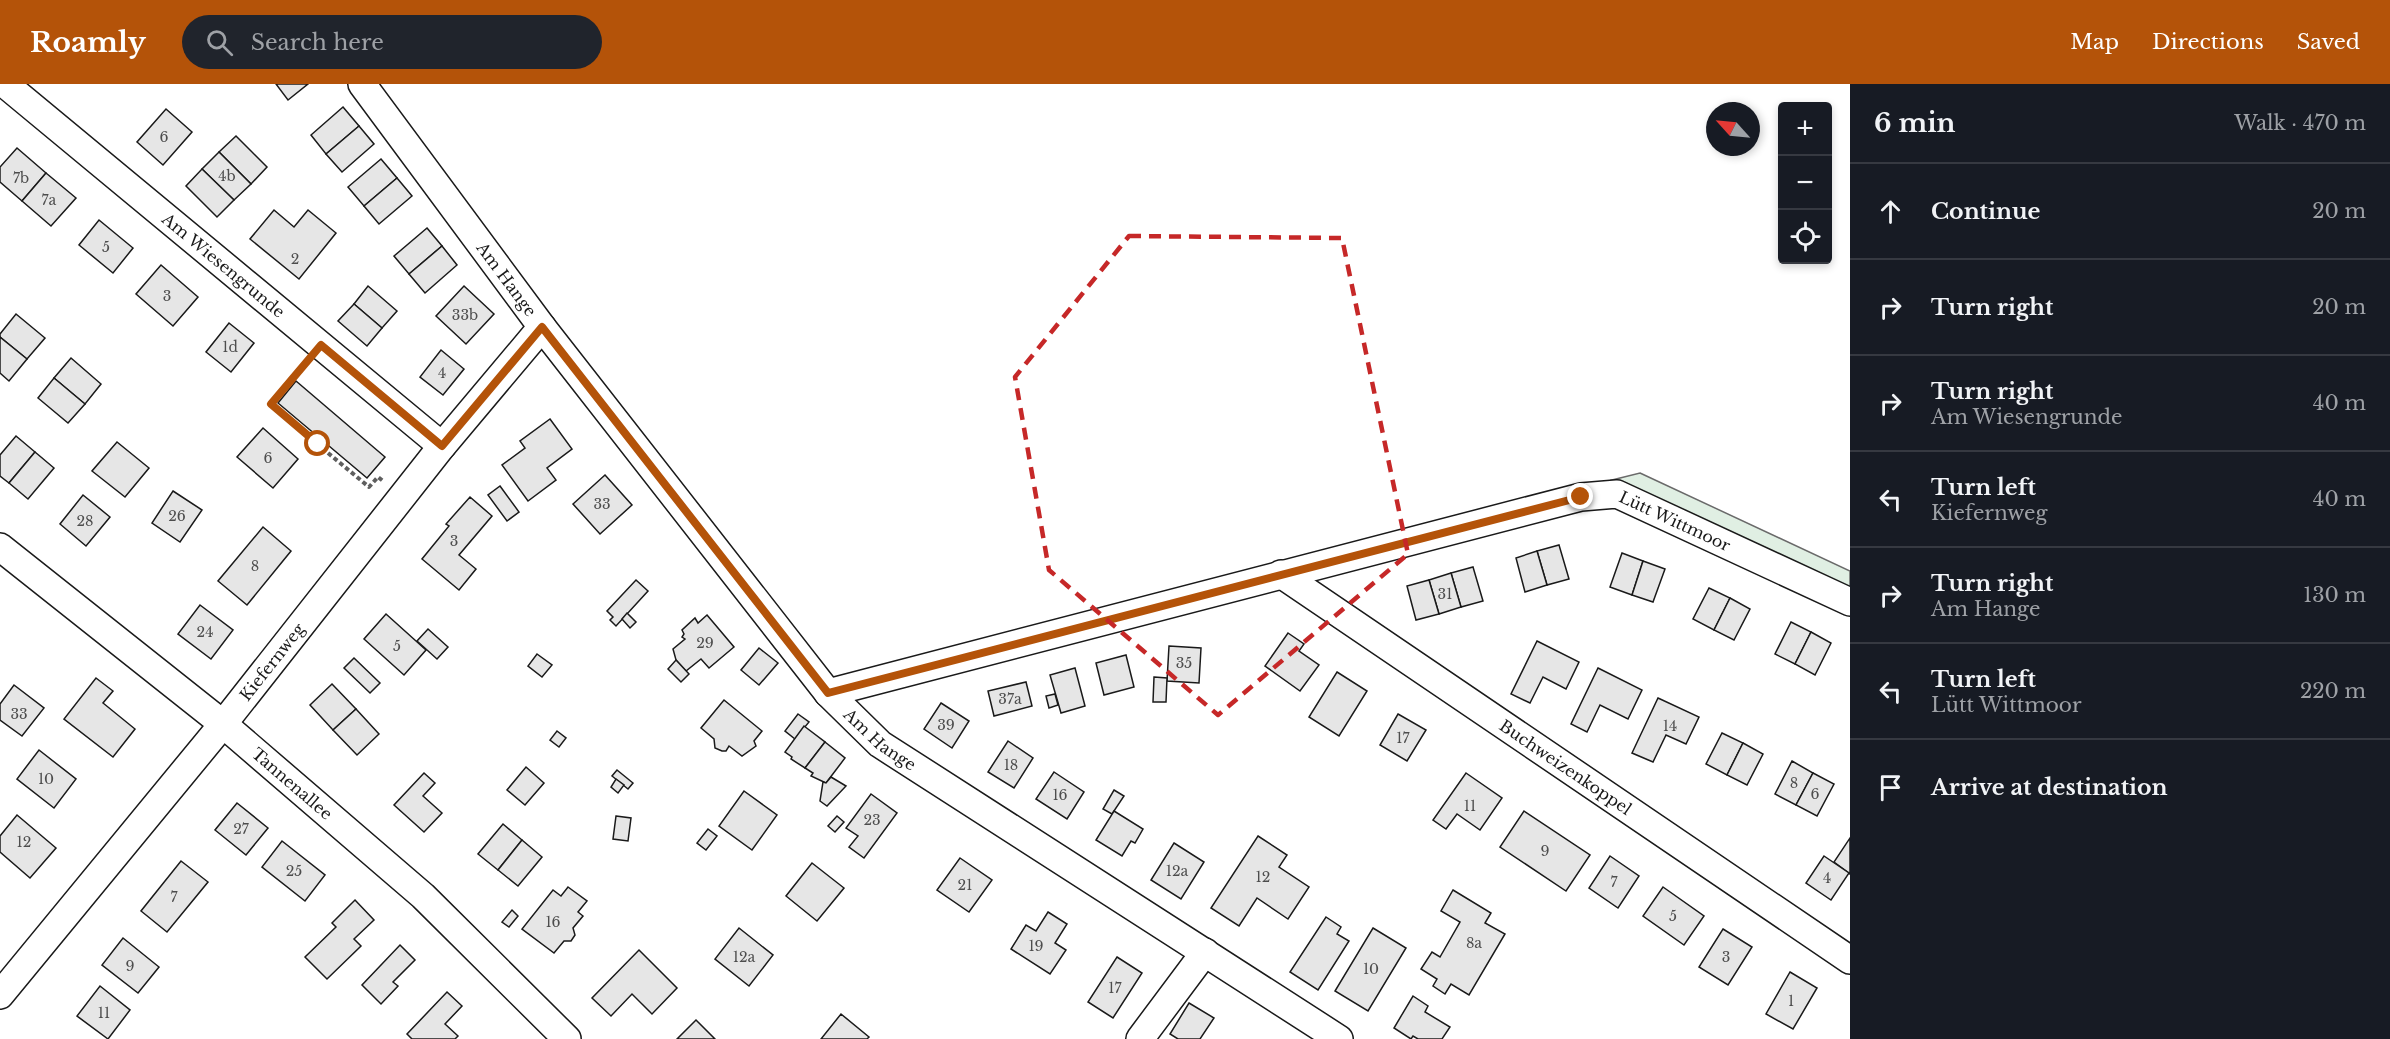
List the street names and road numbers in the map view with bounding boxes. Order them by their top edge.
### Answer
street label: Am Wiesengrunde [158,208,289,322]
street label: Am Hange [472,237,541,320]
street label: Lütt Wittmoor [1616,486,1734,555]
street label: Kiefernweg [235,619,309,705]
street label: Am Hange [839,704,920,775]
street label: Buchweizenkoppel [1496,715,1636,819]
street label: Tannenallee [248,743,337,824]

